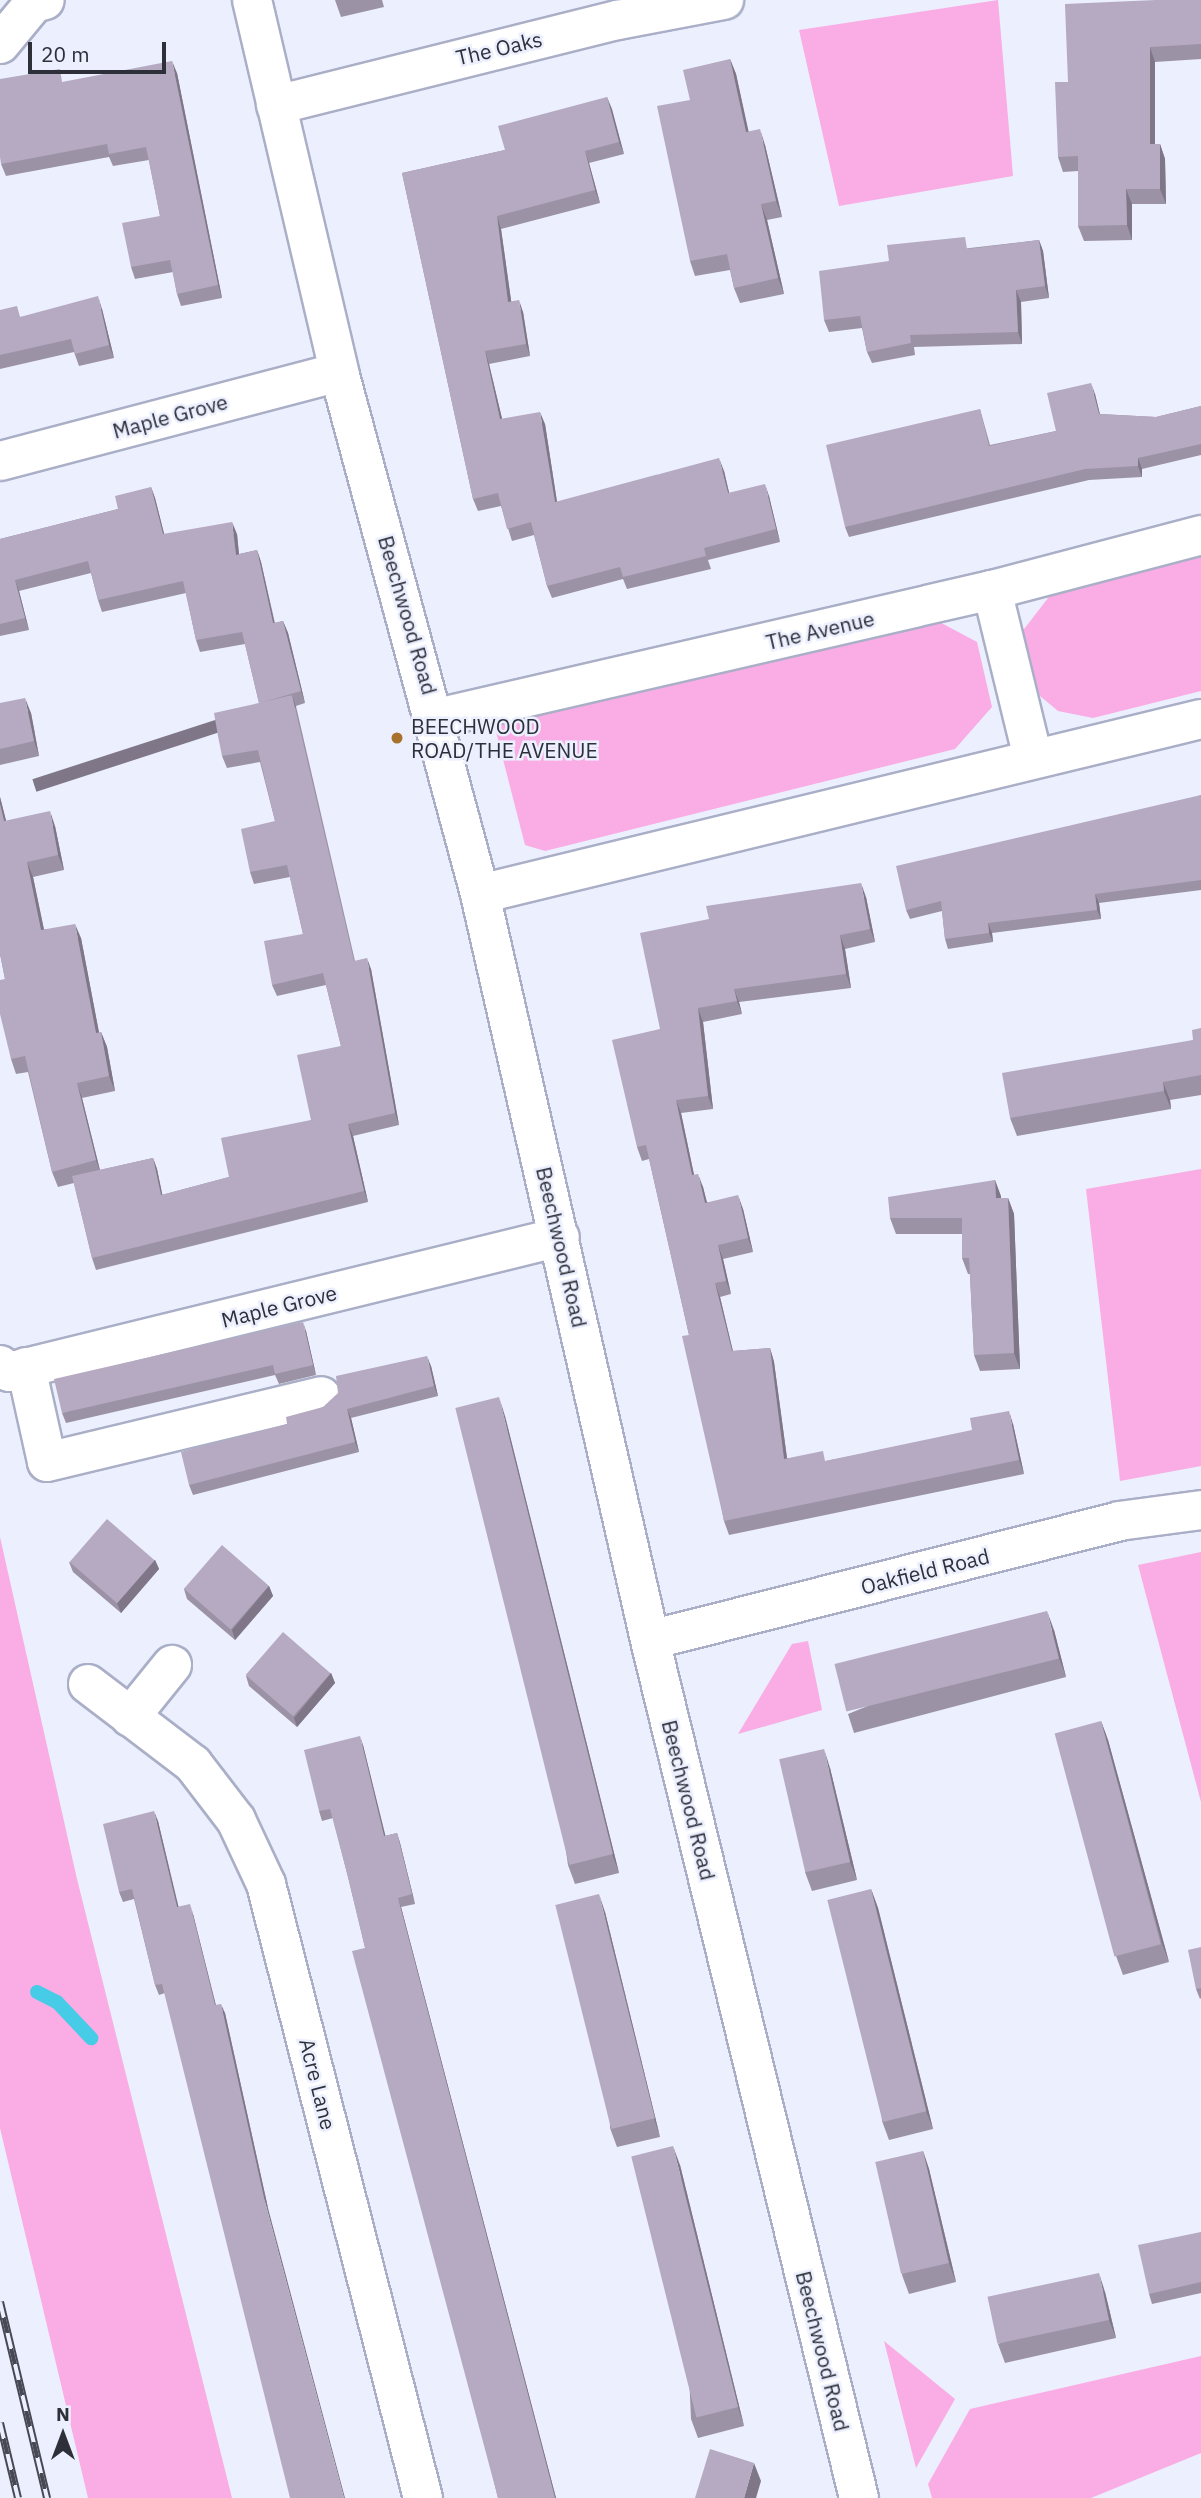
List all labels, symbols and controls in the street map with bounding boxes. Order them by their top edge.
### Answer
street label: The Oaks [453,26,545,70]
scale bar [32,28,170,72]
text: 20 m [41,40,90,68]
street label: Maple Grove [110,389,230,443]
street label: Beechwood Road [373,533,443,697]
street label: The Avenue [763,605,877,655]
place label: BEECHWOOD ROAD/THE AVENUE [411,713,598,763]
marker: BEECHWOOD ROAD/THE AVENUE [389,730,405,746]
street label: Beechwood Road [531,1164,593,1330]
street label: Maple Grove [219,1279,339,1333]
street label: Oakfield Road [858,1543,992,1599]
street label: Beechwood Road [657,1717,721,1883]
street label: Acre Lane [294,2036,342,2132]
street label: Beechwood Road [791,2268,855,2434]
north arrow [28,2400,98,2470]
text: N [56,2402,70,2426]

